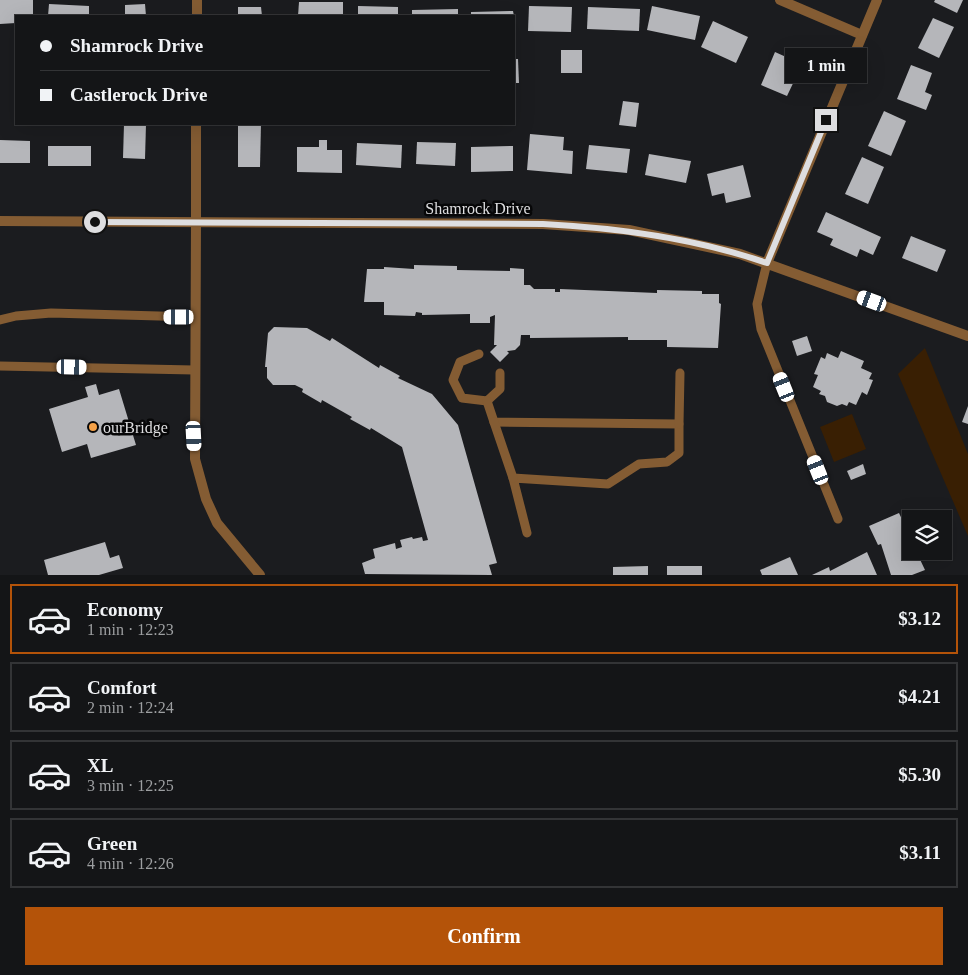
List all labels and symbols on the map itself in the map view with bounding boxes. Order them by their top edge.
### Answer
callout: 1 min [785,48,867,82]
route end [815,109,837,131]
street label: Shamrock Drive [425,200,531,217]
route start [84,211,106,233]
car [855,289,888,313]
car [164,310,194,325]
car [56,359,87,375]
car [771,370,796,404]
place label: ourBridge [103,419,168,437]
marker: ourBridge [87,421,99,433]
car [185,421,202,451]
car [805,453,830,487]

